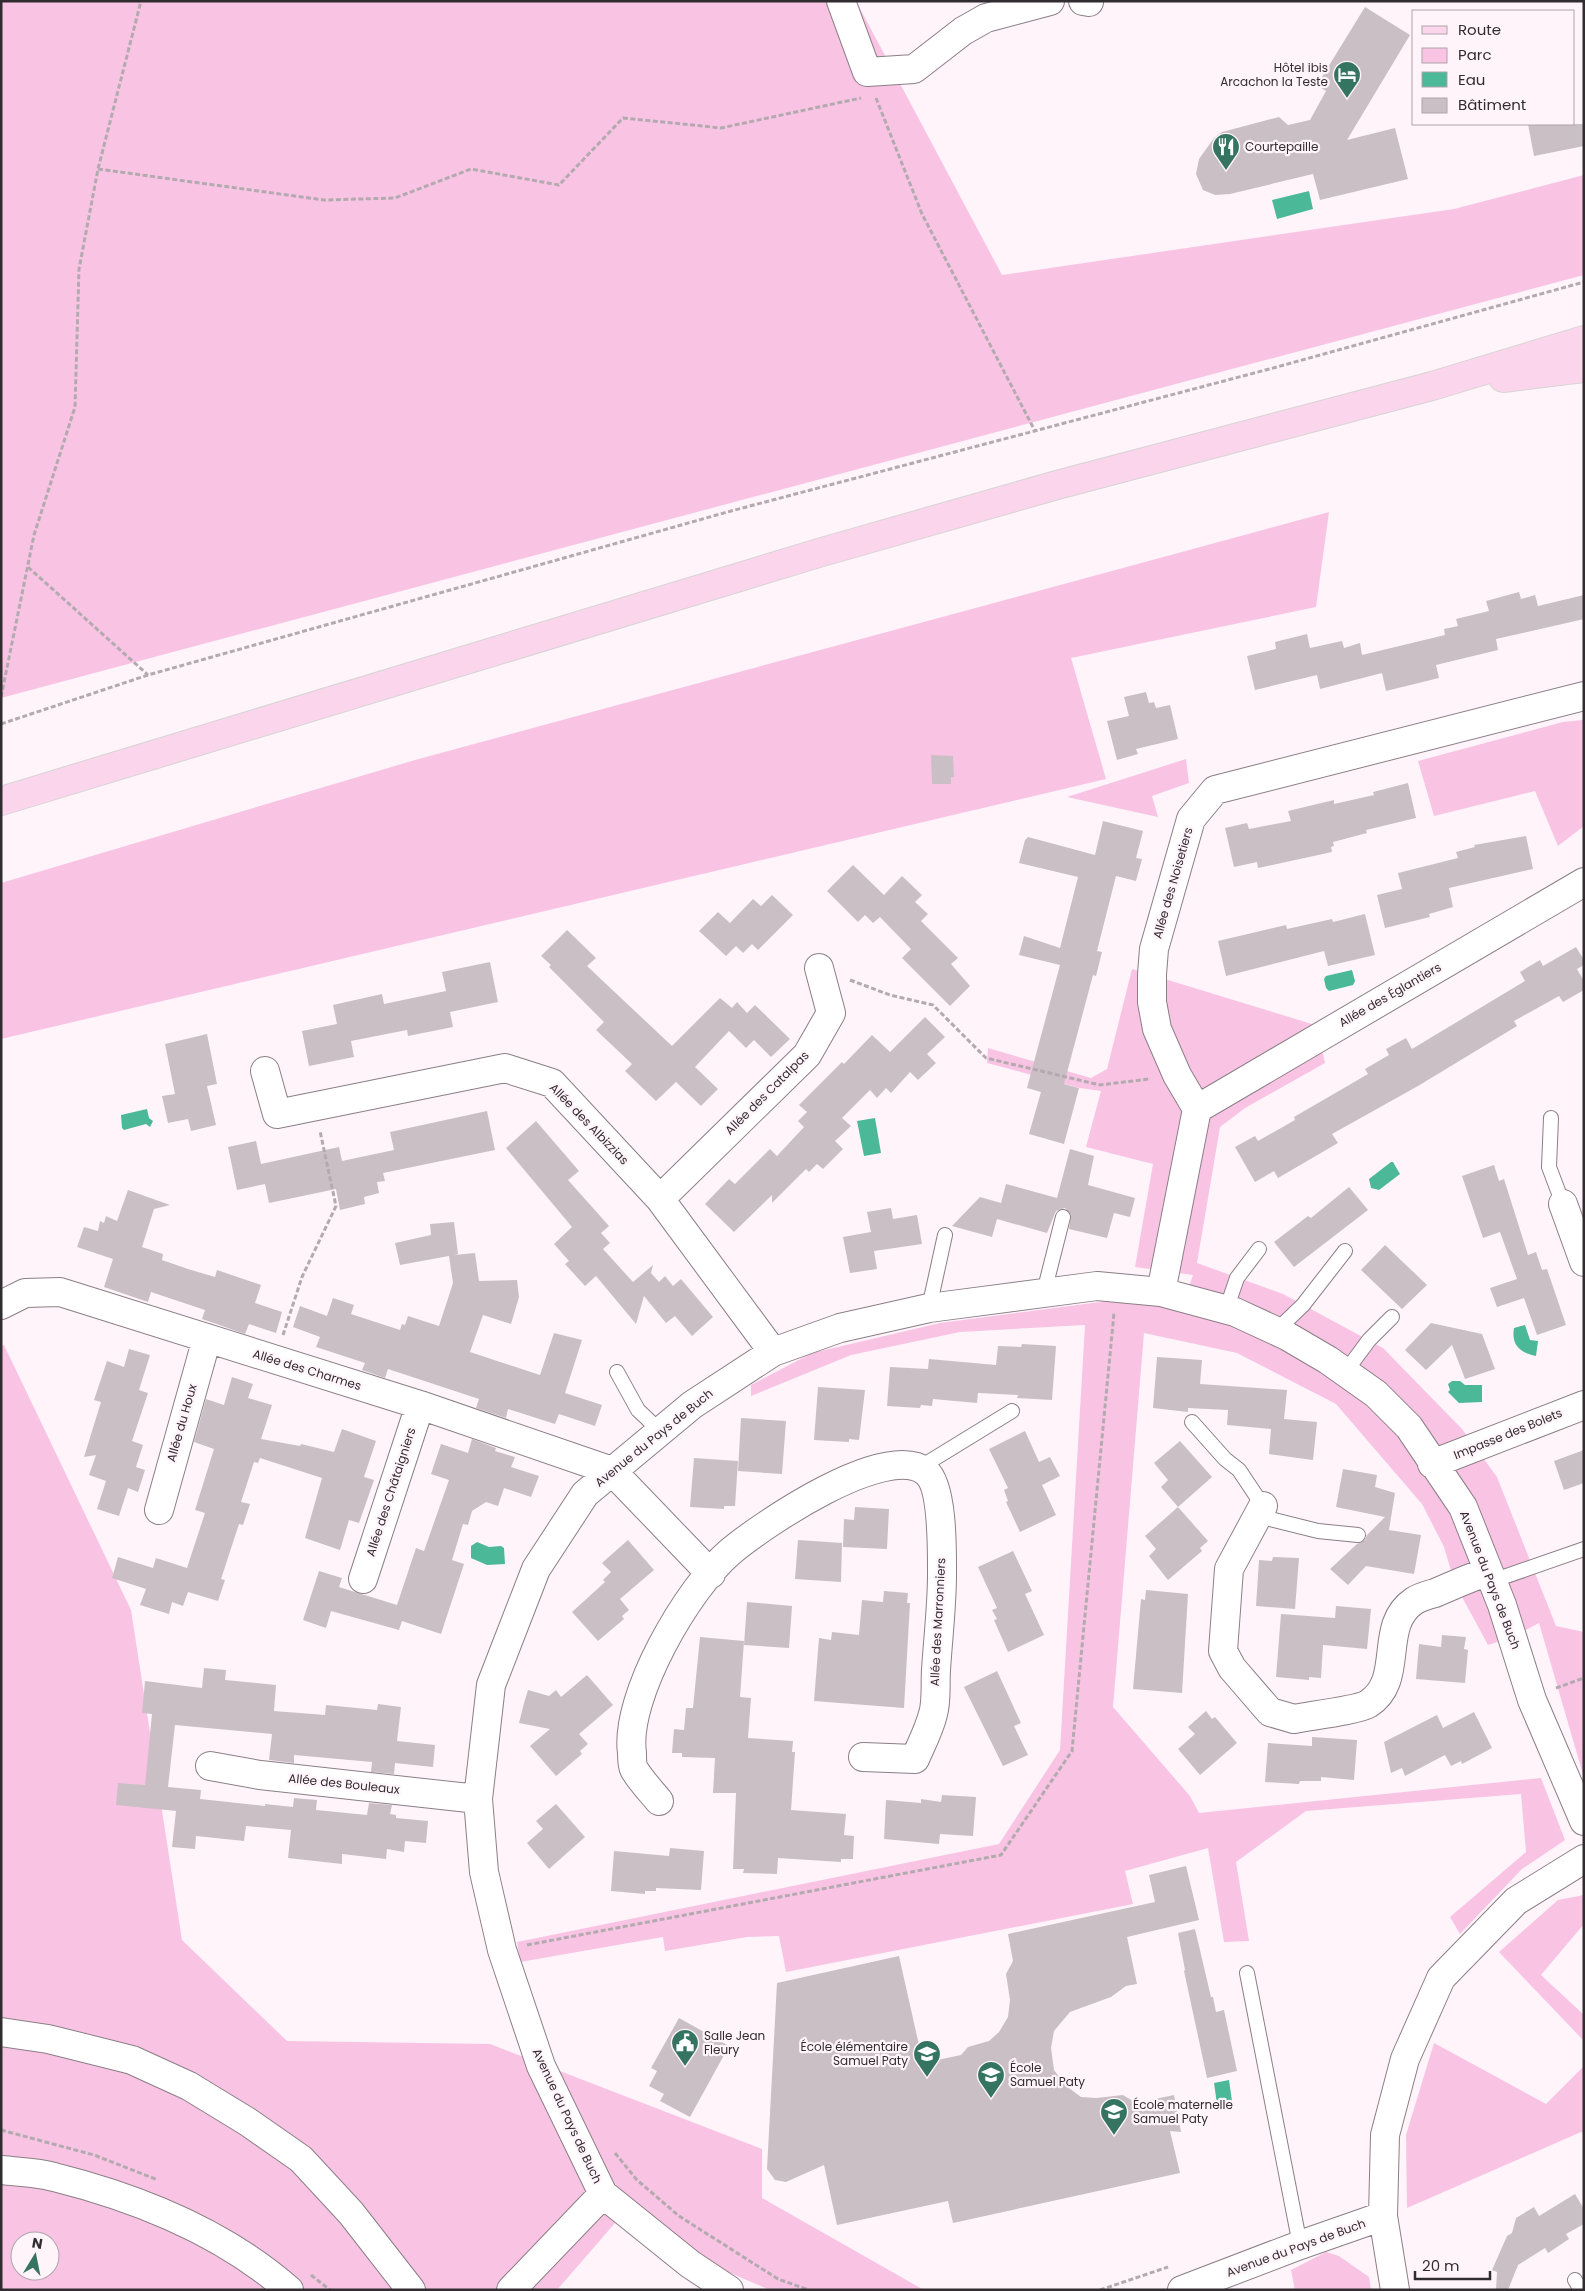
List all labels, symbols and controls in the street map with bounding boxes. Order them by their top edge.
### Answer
legend [1412,10,1575,125]
text: Route [1458,19,1501,40]
text: Parc [1458,44,1492,65]
place label: Hôtel ibis Arcachon la Teste [1220,59,1328,90]
hotel icon: Hôtel ibis Arcachon la Teste [1332,60,1362,99]
text: Eau [1458,69,1485,90]
text: Bâtiment [1458,94,1526,115]
restaurant icon: Courtepaille [1211,132,1241,171]
place label: Courtepaille [1245,138,1318,155]
street label: Allée des Noisetiers [1148,825,1197,941]
street label: Allée des Églantiers [1335,958,1444,1031]
street label: Allée des Catalpas [721,1047,812,1138]
street label: Allée des Albizzias [546,1079,633,1168]
street label: Allée des Charmes [251,1345,364,1394]
street label: Allée du Houx [162,1382,201,1464]
street label: Avenue du Pays de Buch [591,1385,716,1491]
street label: Impasse des Bolets [1451,1404,1565,1463]
street label: Allée des Châtaigniers [362,1425,419,1558]
street label: Avenue du Pays de Buch [1456,1508,1525,1652]
street label: Allée des Marronniers [926,1557,949,1687]
street label: Allée des Bouleaux [288,1769,401,1798]
place label: Salle Jean Fleury [704,2027,765,2058]
public building icon: Salle Jean Fleury [670,2028,700,2067]
place label: École élémentaire Samuel Paty [801,2038,908,2069]
school or university icon: École élémentaire Samuel Paty [912,2039,942,2078]
street label: Avenue du Pays de Buch [529,2045,606,2186]
place label: École Samuel Paty [1010,2059,1085,2090]
school or university icon: École Samuel Paty [976,2060,1006,2099]
place label: École maternelle Samuel Paty [1133,2096,1233,2127]
school or university icon: École maternelle Samuel Paty [1099,2097,1129,2136]
street label: Avenue du Pays de Buch [1224,2214,1368,2281]
north arrow [10,2231,60,2281]
text: N [30,2232,44,2254]
scale bar [1415,2248,1490,2280]
text: 20 m [1422,2255,1460,2276]

